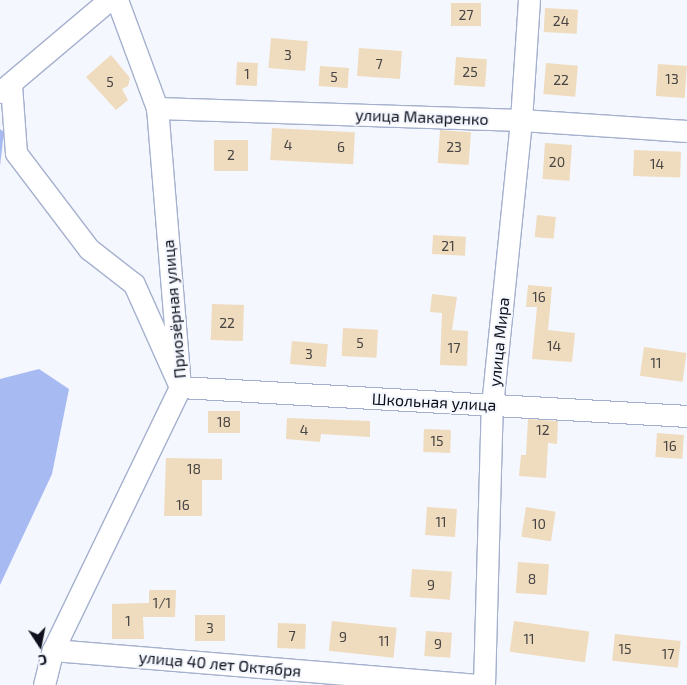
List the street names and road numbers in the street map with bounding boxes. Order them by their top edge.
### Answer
street label: улица Макаренко [355,105,489,129]
street label: Приозёрная улица [158,239,190,379]
street label: улица Мира [485,296,513,388]
street label: Школьная улица [371,389,497,415]
street label: улица 40 лет Октября [138,647,302,681]

